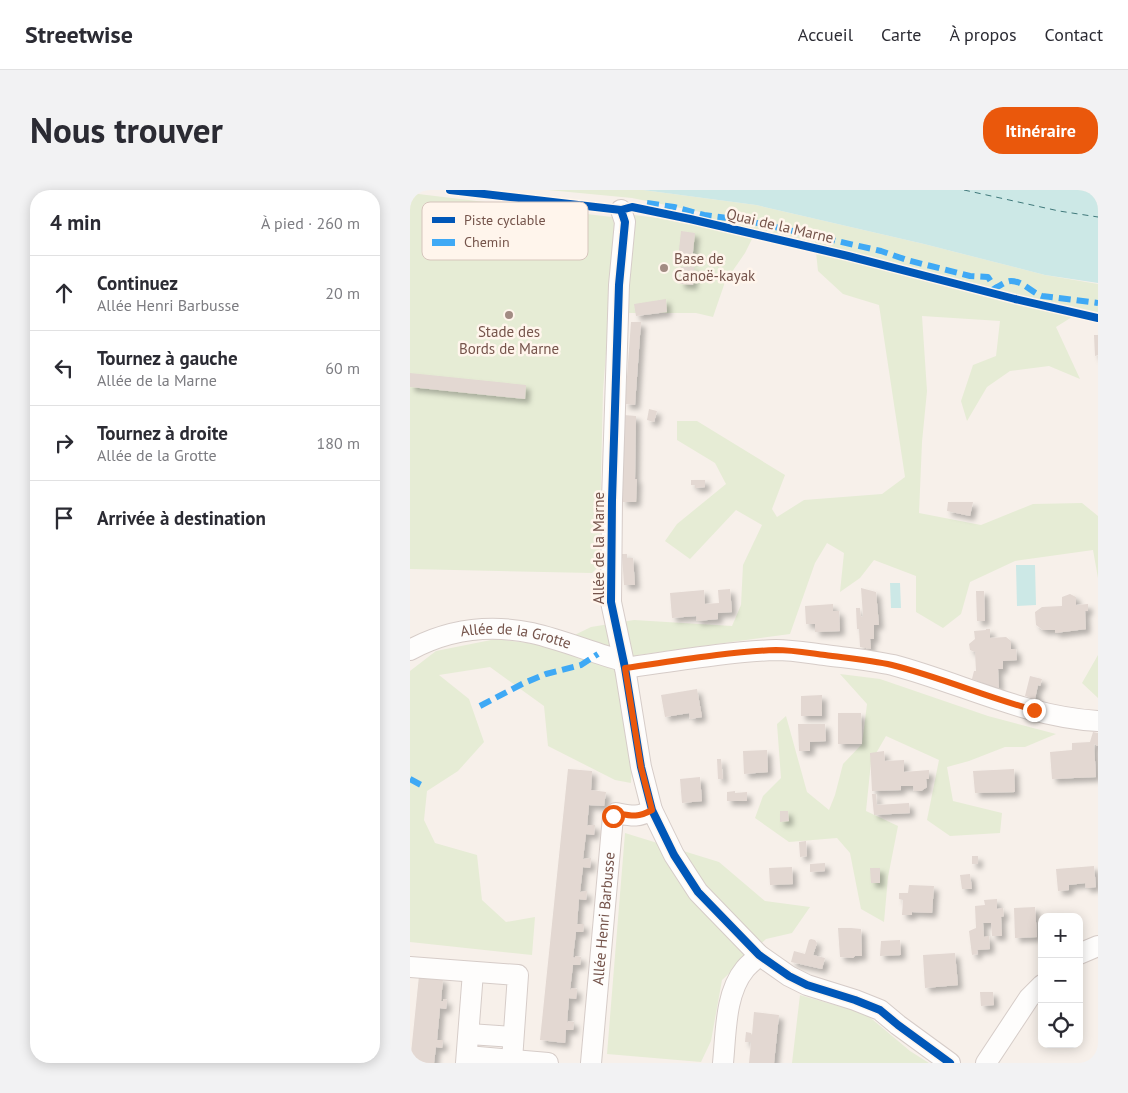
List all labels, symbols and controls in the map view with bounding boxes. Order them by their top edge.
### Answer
text: Streetwise [25,19,133,50]
text: Accueil [798,23,853,46]
text: Carte [881,23,922,46]
text: À propos [950,23,1017,46]
text: Contact [1045,23,1103,46]
text: Nous trouver [30,107,223,153]
button: Itinéraire [983,107,1098,154]
legend [422,202,588,260]
street label: Quai de la Marne [725,204,836,247]
text: 4 min [50,209,101,236]
text: Piste cyclable [464,211,546,229]
text: À pied · 260 m [261,213,360,233]
text: Chemin [464,233,510,251]
place label: Base de Canoë-kayak [674,249,756,285]
marker: Base de Canoë-kayak [658,262,670,274]
text: Continuez [97,271,178,295]
icon: ahead [50,279,78,307]
text: 20 m [325,283,360,303]
text: Allée Henri Barbusse [97,295,239,315]
marker: Stade des Bords de Marne [503,309,515,321]
place label: Stade des Bords de Marne [459,322,559,358]
text: Tournez à gauche [97,346,238,370]
icon: left [50,354,78,382]
text: 60 m [325,358,360,378]
text: Allée de la Marne [97,370,217,390]
text: Tournez à droite [97,421,228,445]
icon: right [50,429,78,457]
text: 180 m [317,433,360,453]
text: Allée de la Grotte [97,445,217,465]
street label: Allée de la Marne [589,492,608,604]
icon: arrive [50,504,78,532]
text: Arrivée à destination [97,506,266,530]
street label: Allée de la Grotte [459,619,574,653]
route end [1023,699,1046,722]
route start [602,805,625,828]
street label: Allée Henri Barbusse [588,851,619,986]
map controls [1038,913,1083,1048]
button: + [1038,913,1083,958]
button: − [1038,958,1083,1003]
button: locate [1038,1003,1083,1048]

